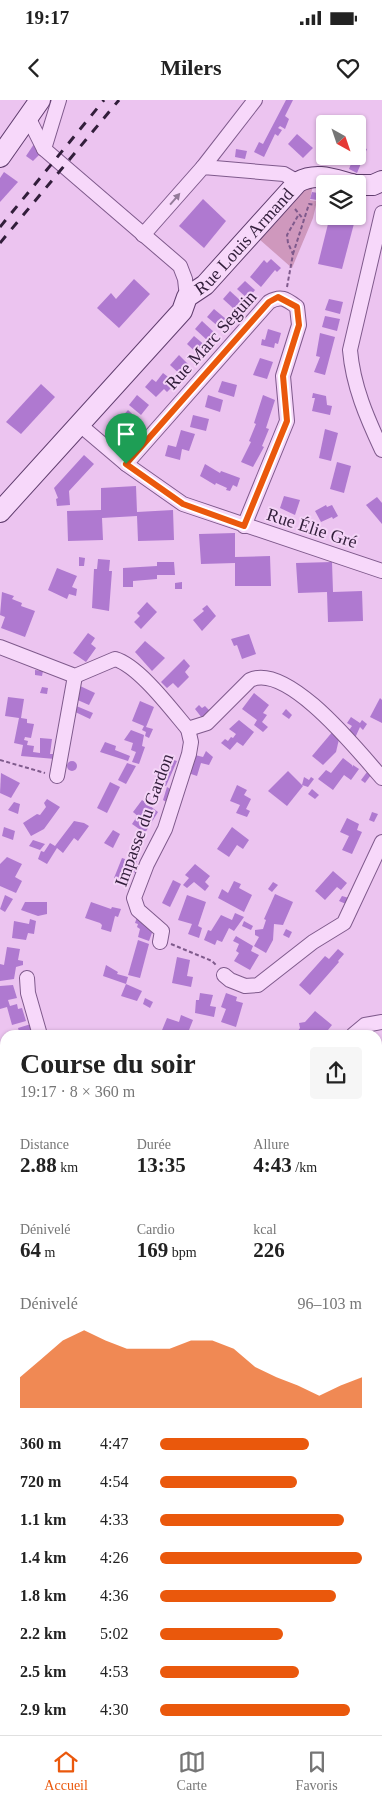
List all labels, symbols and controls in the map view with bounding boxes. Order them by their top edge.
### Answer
text: 19:17 [25,7,69,28]
icon: back [20,54,48,82]
icon: heart [334,54,362,82]
text: Milers [160,55,222,80]
north arrow [316,115,366,165]
map controls [316,115,366,225]
button: layers [316,175,366,225]
street label: Rue Louis Armand [191,184,297,299]
one-way arrow [169,193,181,205]
street label: Rue Marc Seguin [161,286,261,394]
pin [105,413,147,464]
icon: arrive [112,420,140,448]
street label: Rue Élie Gré [264,503,360,552]
street label: Impasse du Gardon [111,751,177,889]
button: share [310,1047,362,1099]
text: Course du soir [20,1048,196,1079]
text: 19:17 · 8 × 360 m [20,1083,135,1100]
text: Distance [20,1137,69,1152]
text: Durée [137,1137,171,1152]
text: Allure [253,1137,289,1152]
text: 2.88 [20,1153,57,1177]
text: 13:35 [137,1153,186,1177]
text: 4:43 [253,1153,292,1177]
text: km [57,1160,78,1175]
text: /km [292,1160,317,1175]
text: Dénivelé [20,1222,71,1237]
text: Cardio [137,1222,175,1237]
text: kcal [253,1222,277,1237]
text: 64 [20,1238,41,1262]
text: 169 [137,1238,168,1262]
text: 226 [253,1238,285,1262]
text: m [41,1245,55,1260]
text: bpm [168,1245,197,1260]
text: Dénivelé [20,1295,78,1312]
text: 96–103 m [298,1295,362,1312]
text: 360 m [20,1435,61,1452]
text: 4:47 [100,1435,128,1452]
text: 720 m [20,1473,61,1490]
text: 4:54 [100,1473,128,1490]
text: 1.1 km [20,1511,66,1528]
text: 4:33 [100,1511,128,1528]
text: 1.4 km [20,1549,66,1566]
text: 4:26 [100,1549,128,1566]
text: 1.8 km [20,1587,66,1604]
text: 4:36 [100,1587,128,1604]
text: 2.2 km [20,1625,66,1642]
text: 5:02 [100,1625,128,1642]
text: 2.5 km [20,1663,66,1680]
text: 4:53 [100,1663,128,1680]
text: 2.9 km [20,1701,66,1718]
text: 4:30 [100,1701,128,1718]
tab: Accueil [44,1748,88,1794]
tab: Carte [177,1748,207,1794]
tab: Favoris [296,1748,338,1794]

